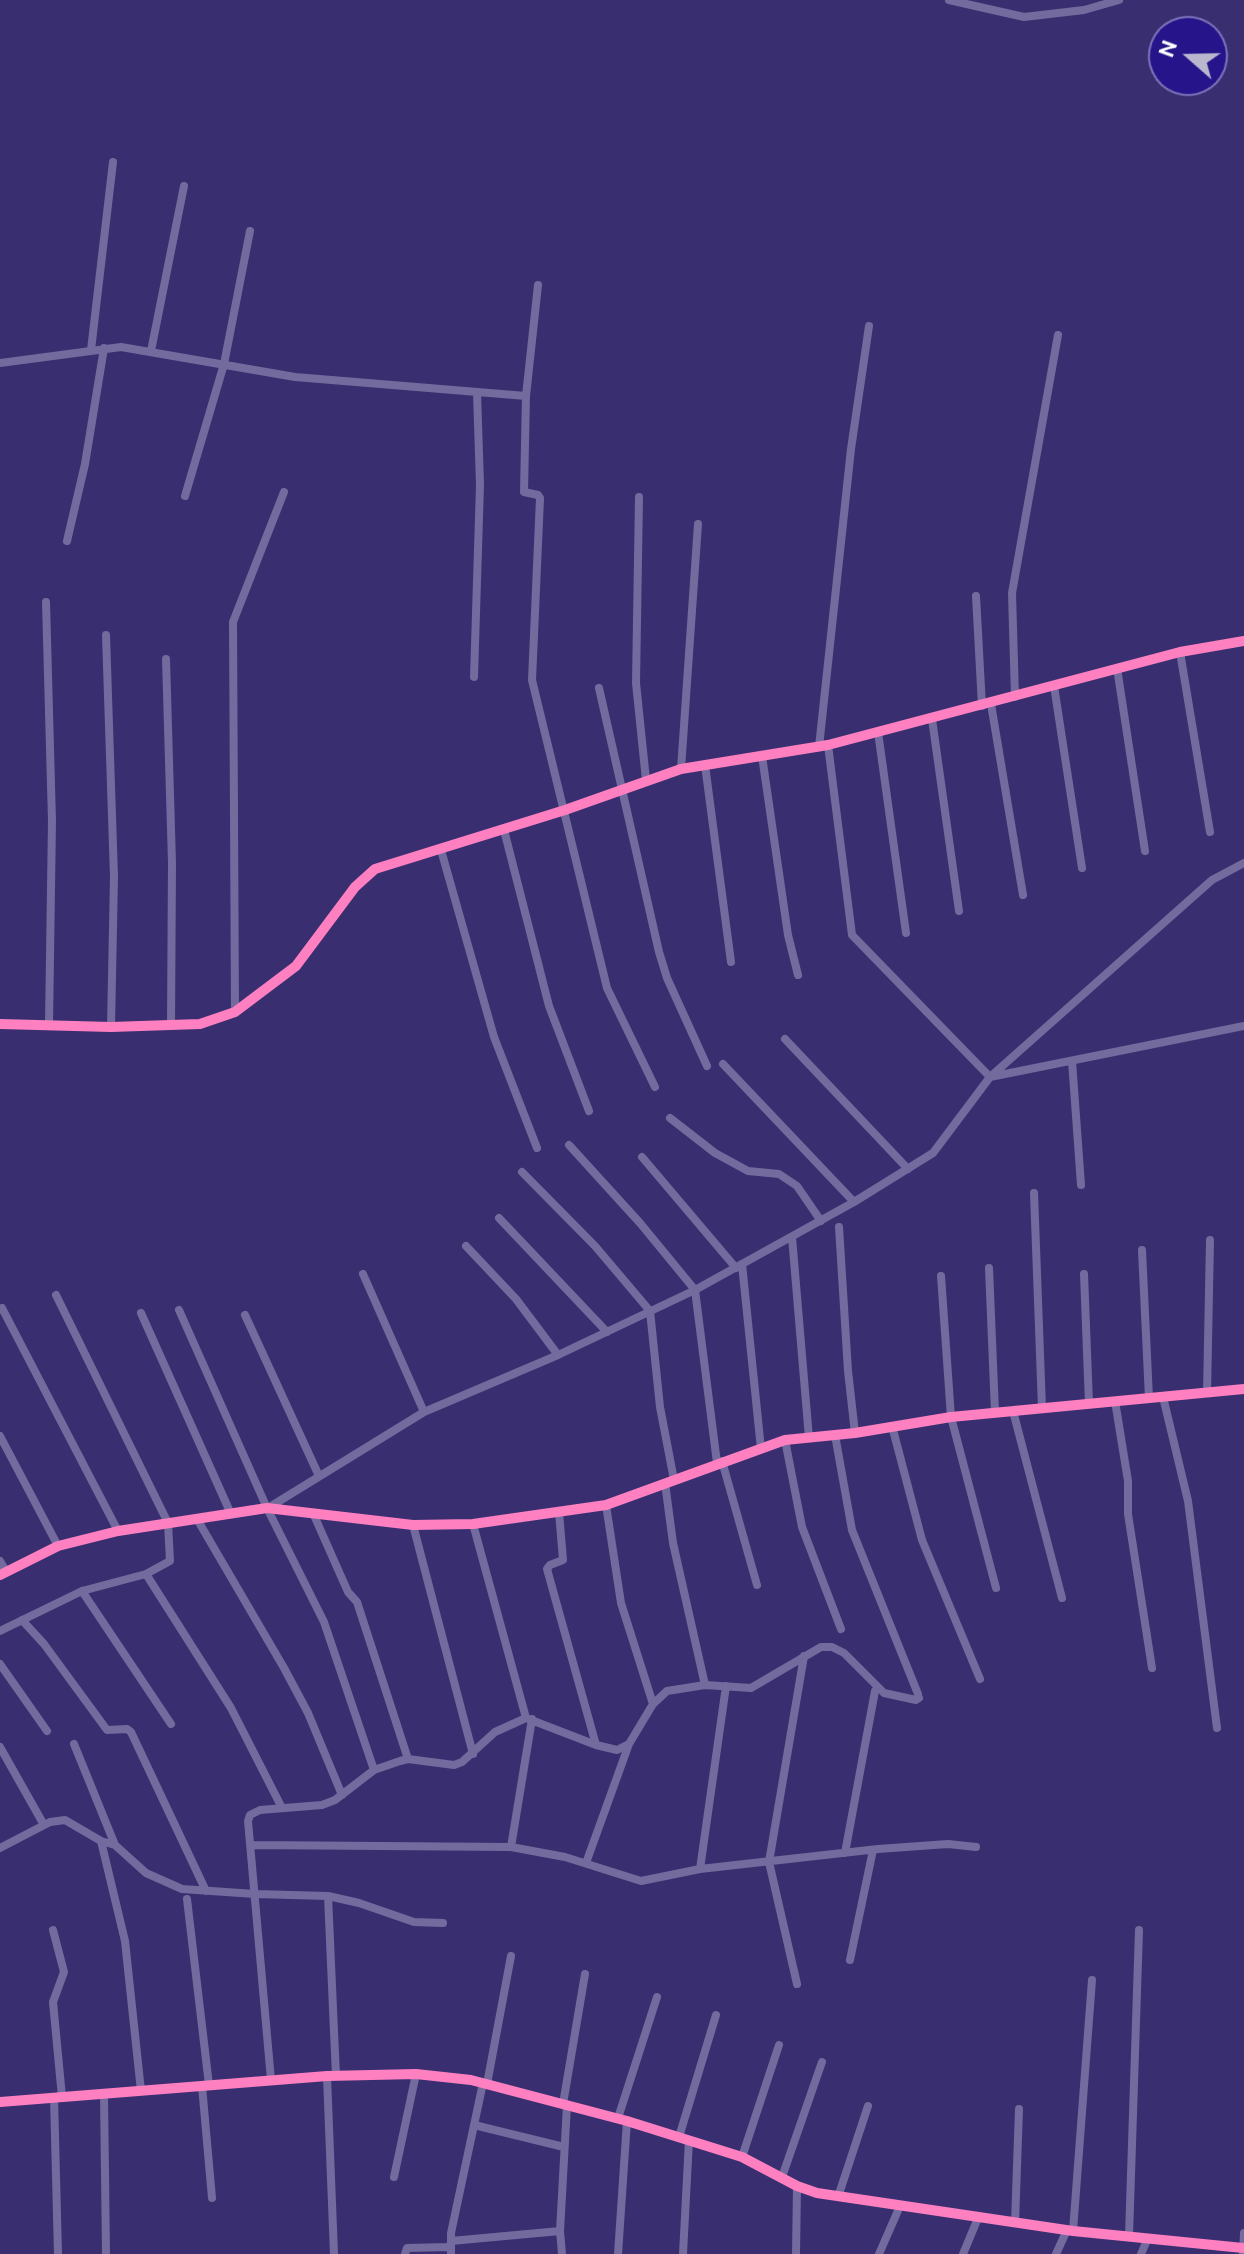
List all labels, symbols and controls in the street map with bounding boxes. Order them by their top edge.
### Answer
north arrow [1148,16,1228,96]
text: N [1152,36,1181,60]

